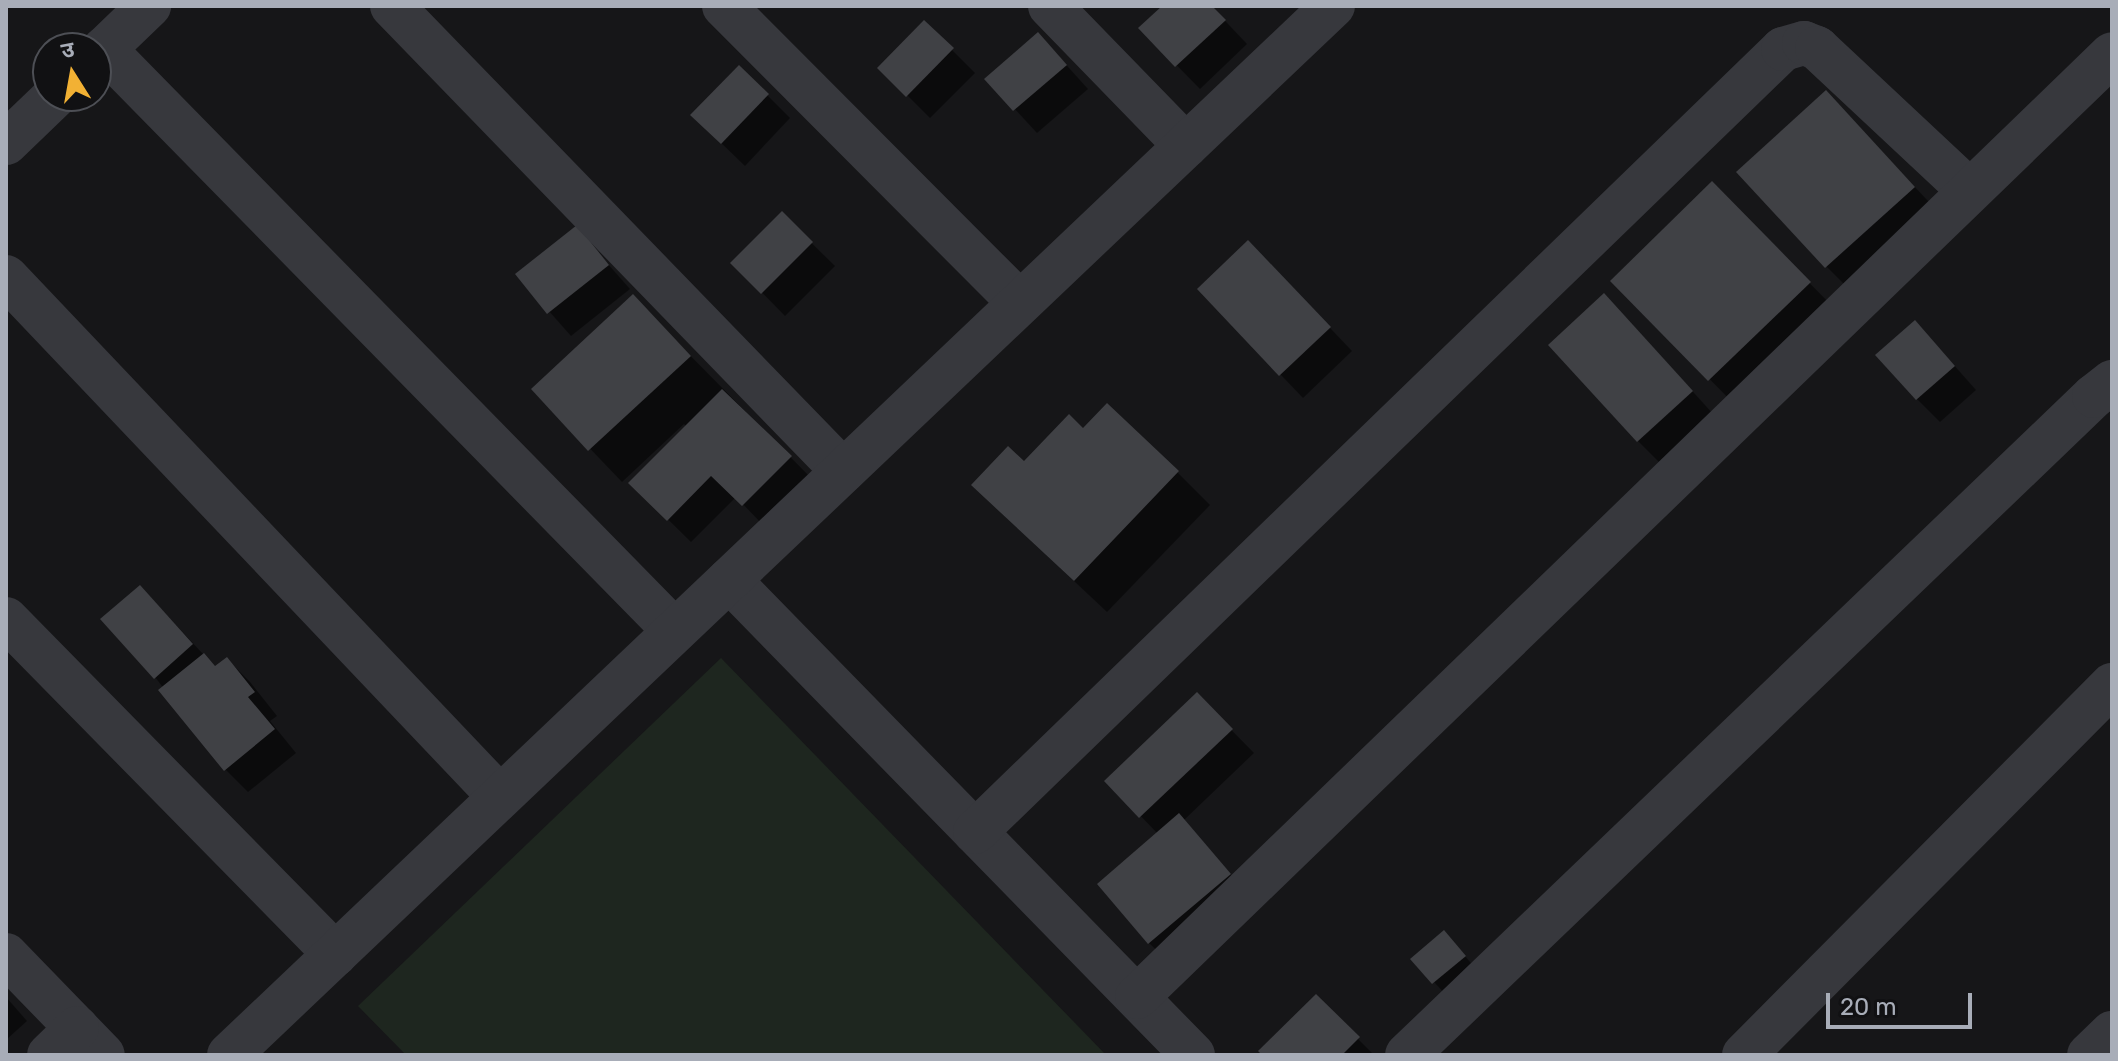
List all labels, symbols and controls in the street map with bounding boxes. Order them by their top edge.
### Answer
north arrow [32,32,112,112]
text: उ [59,35,77,64]
scale bar [1830,977,1976,1027]
text: 20 m [1840,993,1897,1021]

